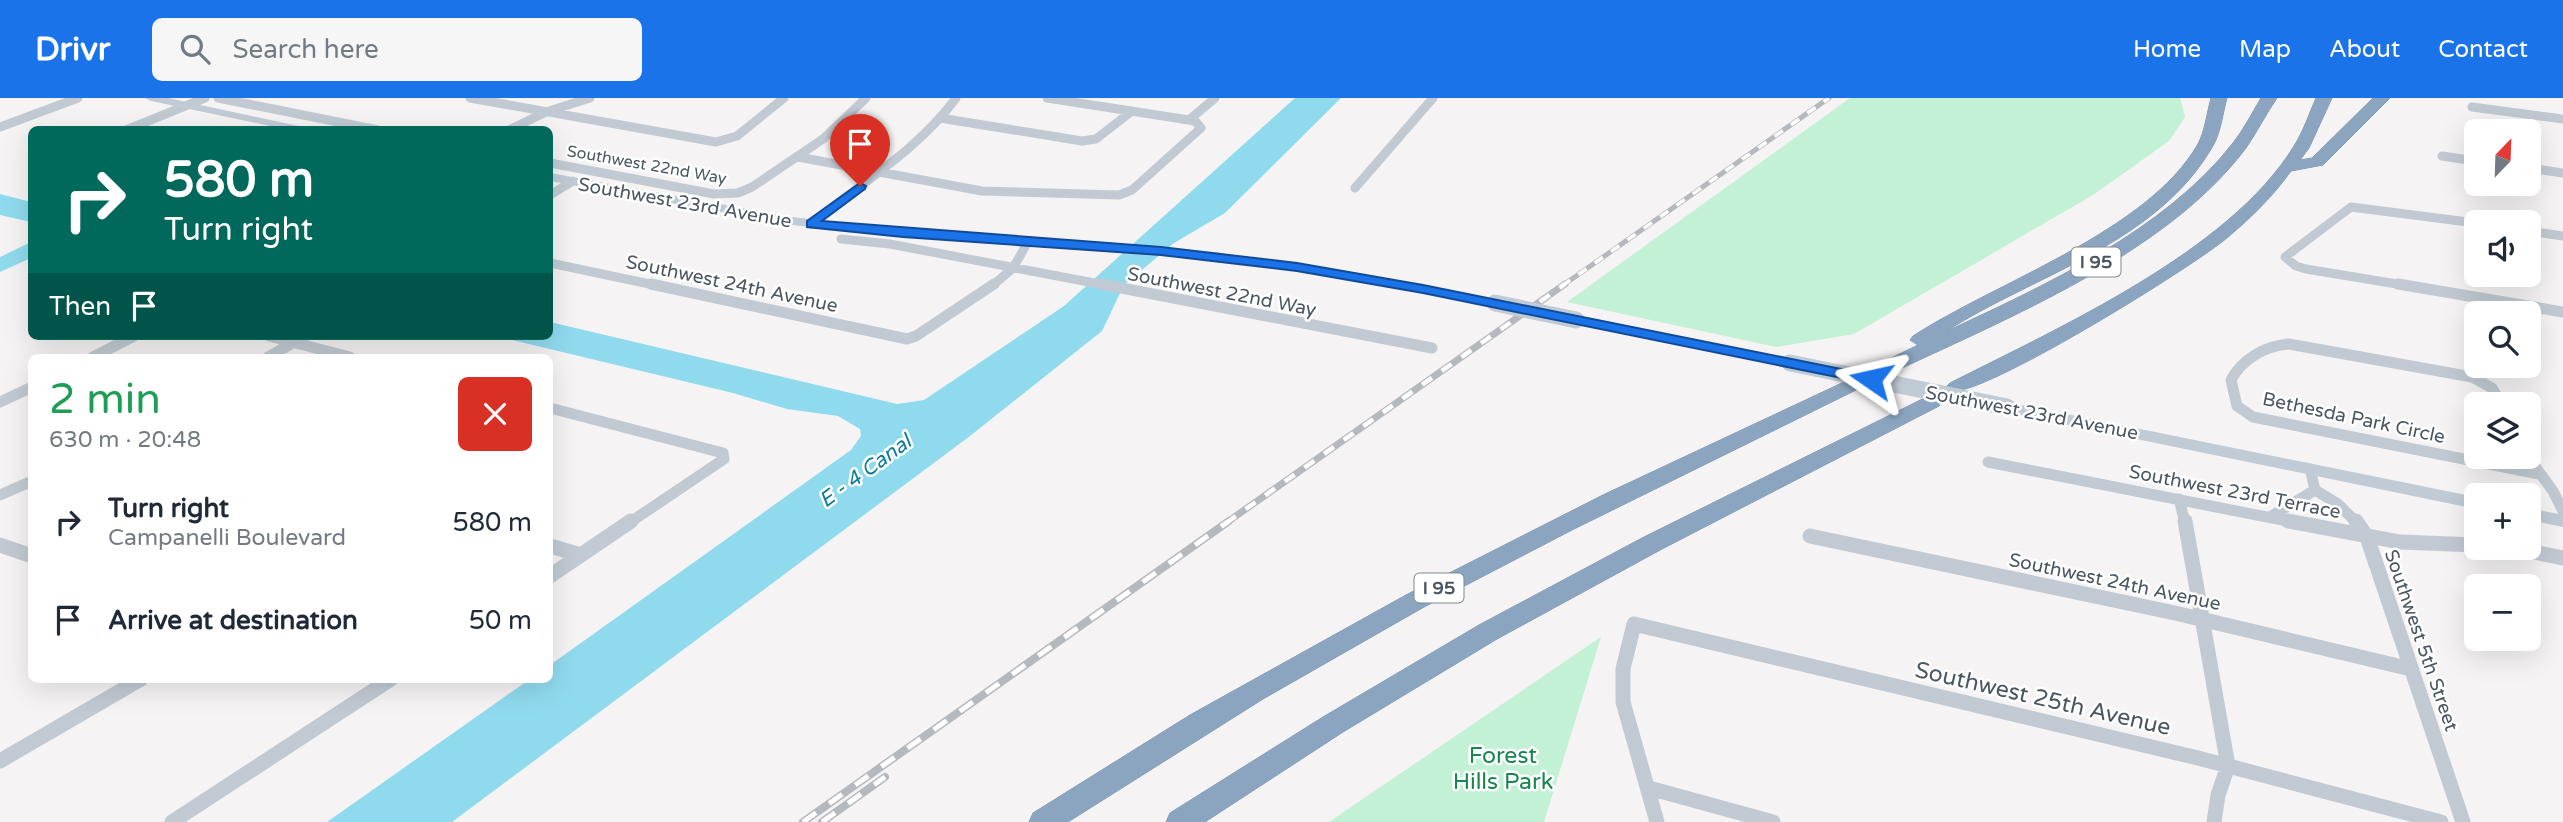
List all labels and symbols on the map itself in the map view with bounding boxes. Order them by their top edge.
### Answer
pin [830,114,890,186]
north arrow [2464,119,2541,196]
street label: Southwest 22nd Way [566,141,729,189]
street label: Southwest 23rd Avenue [576,173,793,233]
road number: I 95 [2072,247,2120,276]
street label: Southwest 24th Avenue [624,251,840,317]
street label: Southwest 22nd Way [1126,263,1318,321]
position arrow [1834,342,1908,416]
street label: Southwest 23rd Avenue [1924,382,2140,444]
street label: Bethesda Park Circle [2260,388,2447,448]
water label: E - 4 Canal [814,428,918,513]
street label: Southwest 23rd Terrace [2127,461,2343,523]
street label: Southwest 5th Street [2380,547,2462,734]
street label: Southwest 24th Avenue [2007,549,2223,615]
road number: I 95 [1414,574,1464,602]
street label: Southwest 25th Avenue [1912,656,2173,742]
park label: Forest Hills Park [1453,742,1553,796]

